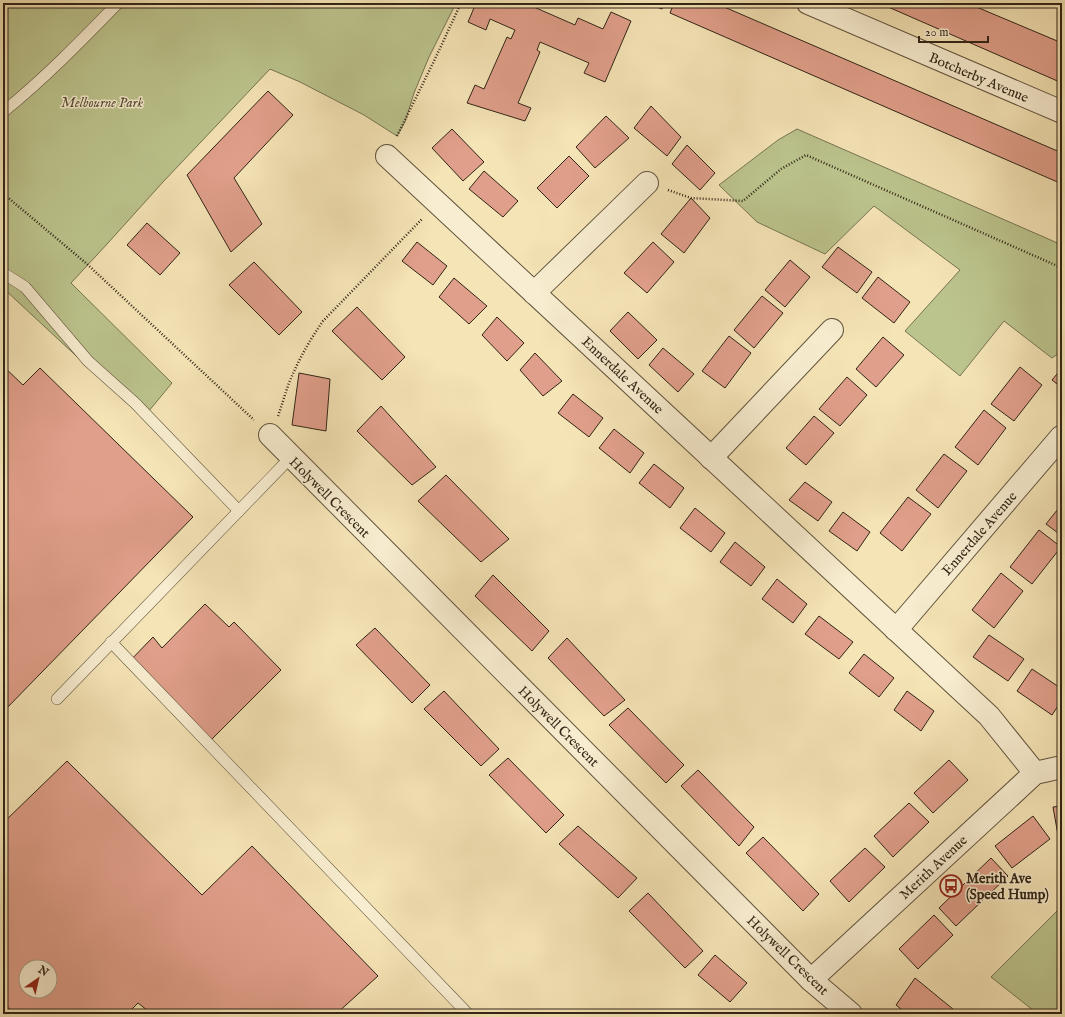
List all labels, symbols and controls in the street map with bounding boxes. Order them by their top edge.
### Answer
scale bar [919,18,988,44]
text: 20 m [925,25,948,40]
street label: Botcherby Avenue [926,49,1032,107]
park label: Melbourne Park [61,94,143,112]
street label: Ennerdale Avenue [578,333,668,419]
street label: Holywell Crescent [285,453,374,542]
street label: Ennerdale Avenue [938,487,1022,579]
street label: Holywell Crescent [514,682,603,771]
street label: Merith Avenue [896,831,972,904]
place label: Merith Ave (Speed Hump) [966,870,1049,904]
bus stop icon: Merith Ave (Speed Hump) [938,873,964,899]
street label: Holywell Crescent [742,912,832,1000]
north arrow [18,959,58,999]
text: N [34,963,51,980]

